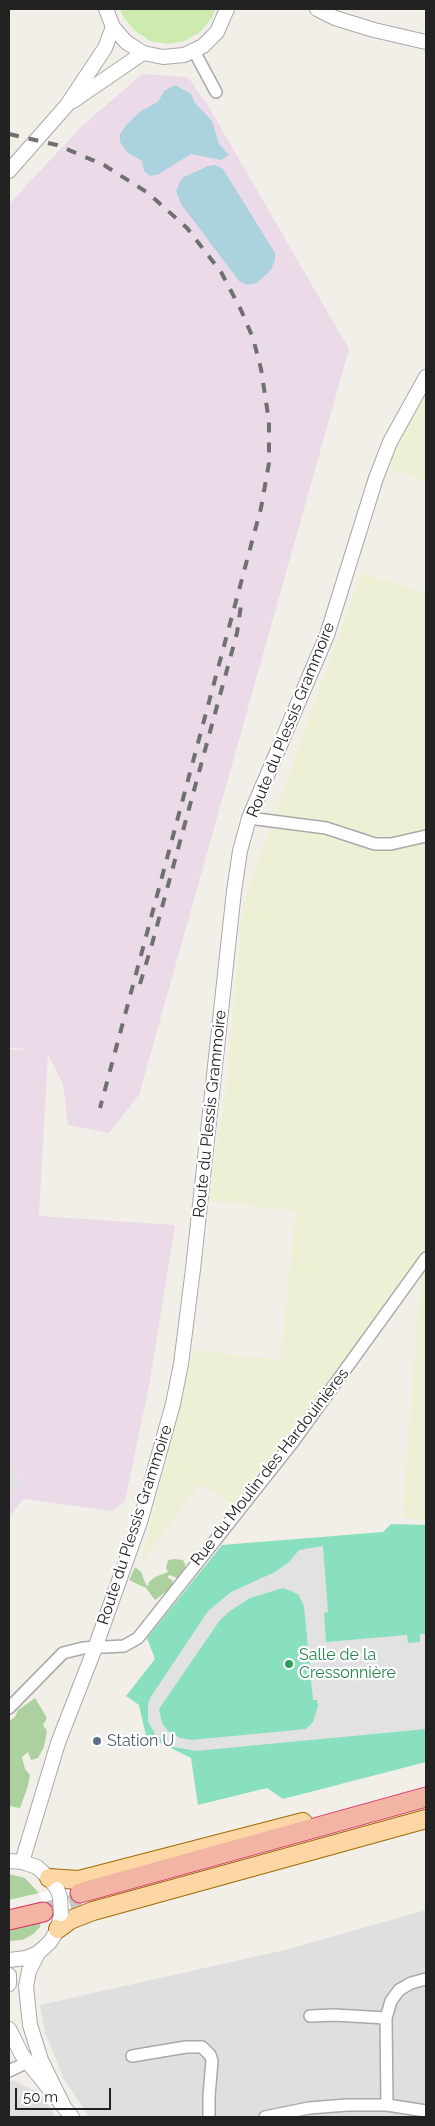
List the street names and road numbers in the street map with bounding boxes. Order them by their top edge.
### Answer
street label: Route du Plessis Grammoire [243,620,339,820]
street label: Route du Plessis Grammoire [190,1009,230,1219]
street label: Rue du Moulin des Hardouinières [187,1365,353,1569]
street label: Route du Plessis Grammoire [94,1423,176,1627]

